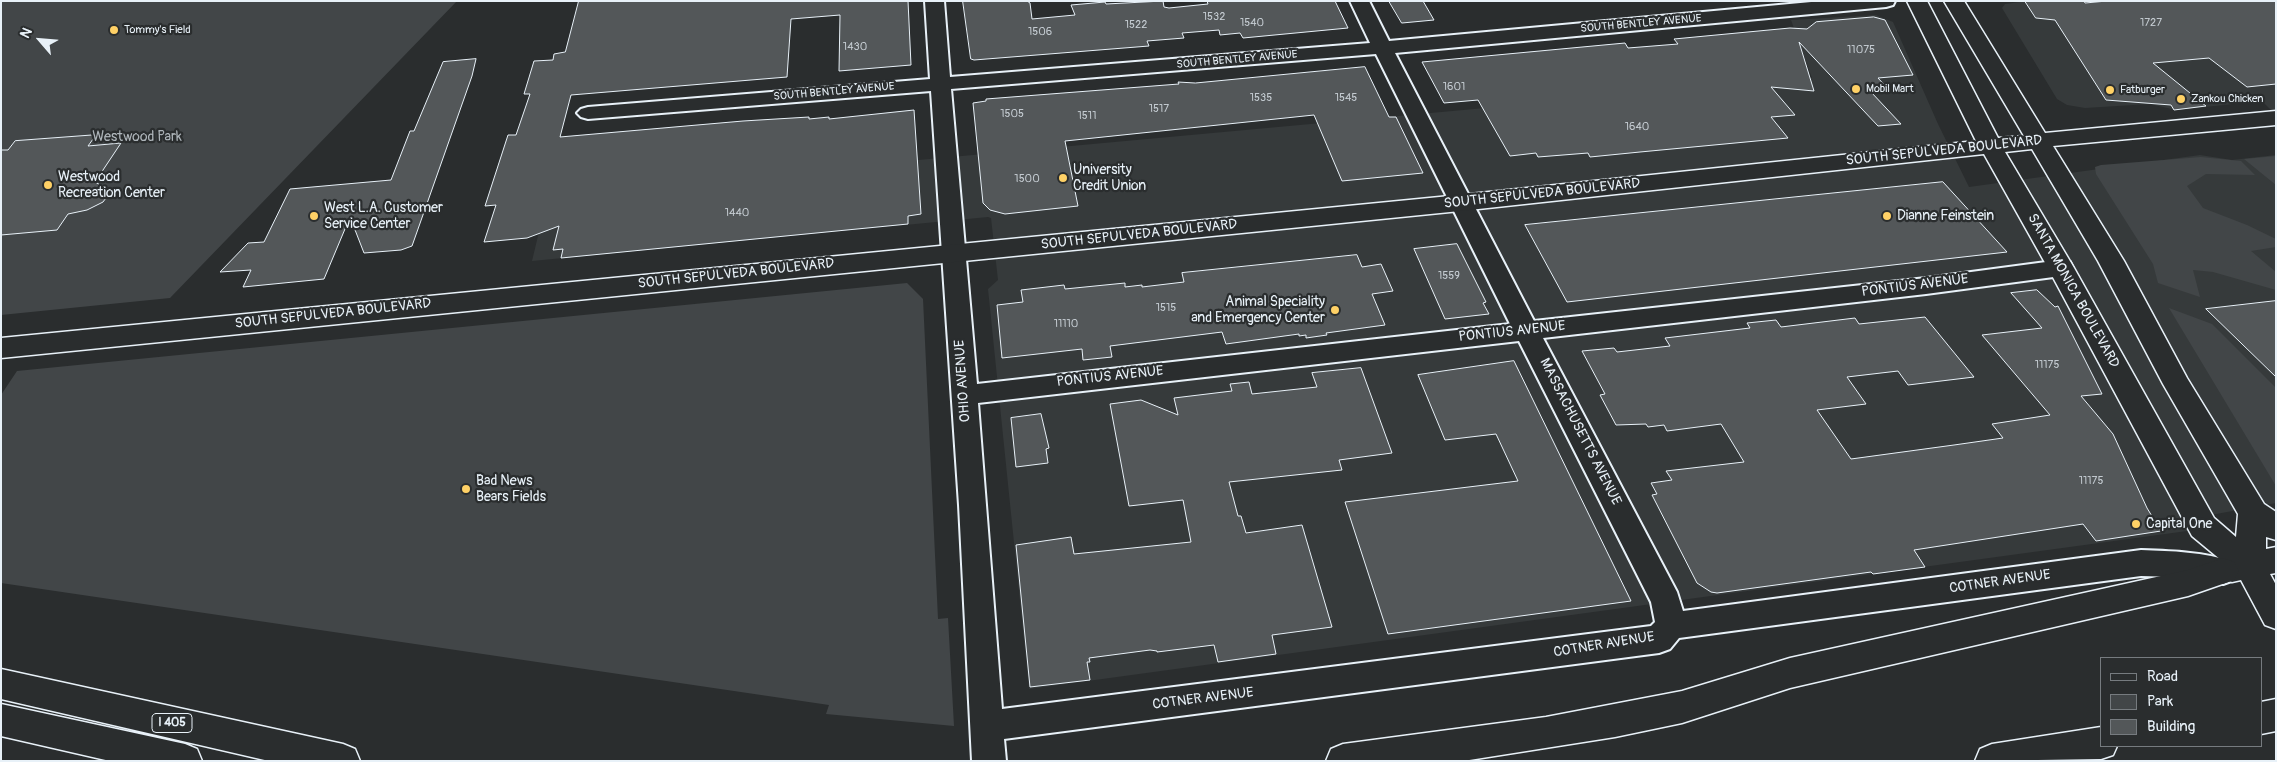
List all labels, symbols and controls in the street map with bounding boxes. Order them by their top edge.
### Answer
house number: 1532 [1203,10,1225,24]
street label: SOUTH BENTLEY AVENUE [1580,12,1702,36]
north arrow [15,15,65,65]
house number: 1540 [1240,16,1264,30]
house number: 1727 [2140,16,2162,30]
house number: 1522 [1125,18,1147,32]
place label: Tommy's Field [124,23,191,37]
marker: Tommy's Field [108,24,120,36]
text: N [16,25,36,41]
house number: 1506 [1028,25,1052,39]
house number: 1430 [843,40,867,54]
house number: 11075 [1847,43,1875,57]
street label: SOUTH BENTLEY AVENUE [1176,48,1298,72]
street label: SOUTH BENTLEY AVENUE [773,80,895,104]
house number: 1601 [1443,80,1465,94]
place label: Mobil Mart [1866,82,1914,96]
marker: Mobil Mart [1850,83,1862,95]
place label: Fatburger [2120,83,2165,97]
marker: Fatburger [2104,84,2116,96]
house number: 1535 [1250,91,1272,105]
house number: 1545 [1335,91,1357,105]
place label: Zankou Chicken [2191,92,2264,106]
marker: Zankou Chicken [2175,93,2187,105]
house number: 1517 [1149,102,1169,116]
house number: 1505 [1000,107,1024,121]
house number: 1511 [1078,109,1096,123]
house number: 1640 [1625,120,1649,134]
park label: Westwood Park [92,129,182,145]
street label: SOUTH SEPULVEDA BOULEVARD [1845,132,2043,170]
place label: University Credit Union [1073,162,1146,194]
place label: Westwood Recreation Center [58,169,165,202]
house number: 1500 [1014,172,1040,186]
marker: University Credit Union [1057,172,1069,184]
street label: SOUTH SEPULVEDA BOULEVARD [1443,175,1641,213]
marker: Westwood Recreation Center [42,179,54,191]
place label: West L.A. Customer Service Center [324,200,443,232]
house number: 1440 [725,206,749,220]
place label: Dianne Feinstein [1897,208,1994,224]
marker: West L.A. Customer Service Center [308,210,320,222]
marker: Dianne Feinstein [1881,210,1893,222]
street label: SANTA MONICA BOULEVARD [2024,211,2122,371]
street label: SOUTH SEPULVEDA BOULEVARD [1040,216,1238,254]
street label: SOUTH SEPULVEDA BOULEVARD [637,255,835,293]
house number: 1559 [1438,269,1460,283]
street label: PONTIUS AVENUE [1861,271,1969,301]
place label: Animal Speciality and Emergency Center [1191,294,1325,326]
street label: SOUTH SEPULVEDA BOULEVARD [234,295,432,333]
house number: 1515 [1156,301,1176,315]
marker: Animal Speciality and Emergency Center [1329,304,1341,316]
house number: 11110 [1054,317,1078,331]
street label: PONTIUS AVENUE [1458,318,1566,346]
street label: OHIO AVENUE [952,339,974,423]
street label: MASSACHUSETTS AVENUE [1536,356,1624,508]
house number: 11175 [2035,358,2059,372]
street label: PONTIUS AVENUE [1056,363,1164,391]
place label: Bad News Bears Fields [476,473,546,506]
house number: 11175 [2079,474,2103,488]
marker: Bad News Bears Fields [460,483,472,495]
place label: Capital One [2146,516,2212,532]
marker: Capital One [2130,518,2142,530]
street label: COTNER AVENUE [1948,567,2052,597]
street label: COTNER AVENUE [1552,629,1656,661]
legend [2100,657,2262,747]
text: Road [2147,667,2178,686]
street label: COTNER AVENUE [1151,684,1255,714]
text: Park [2147,692,2173,711]
road number: I 405 [152,714,192,732]
text: Building [2147,717,2195,736]

